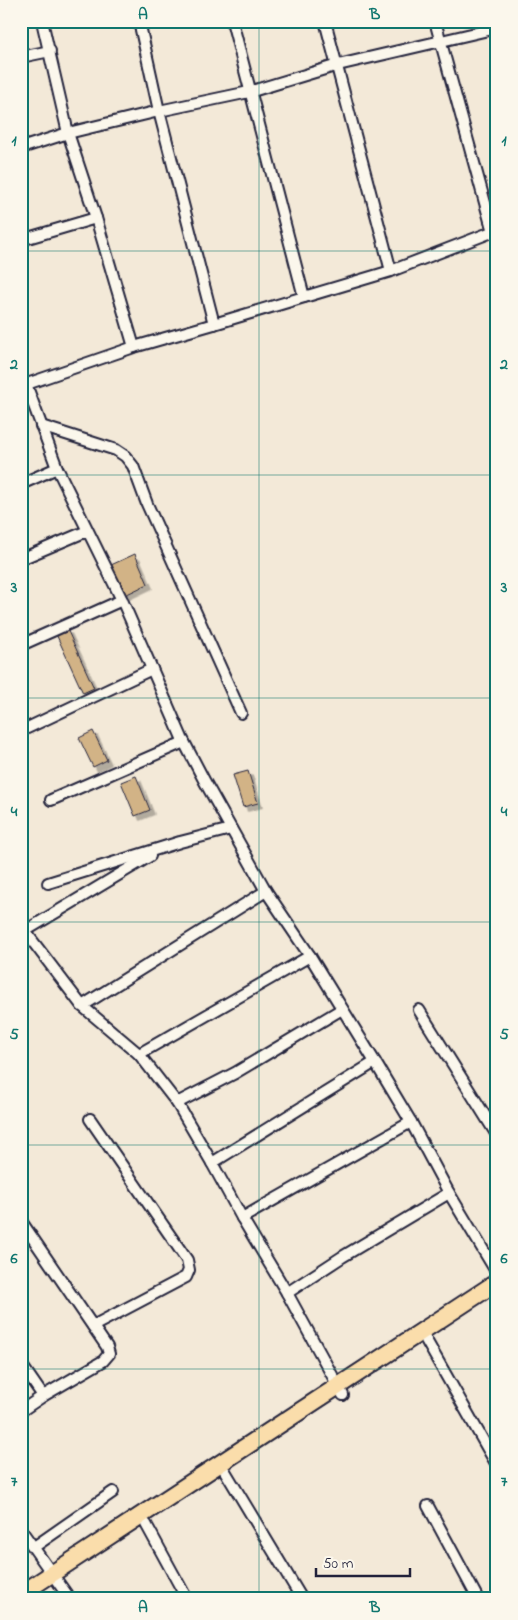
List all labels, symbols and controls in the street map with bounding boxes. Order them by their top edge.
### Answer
text: A [138,3,148,27]
text: B [369,3,381,27]
text: 1 [11,129,17,153]
text: 1 [501,129,507,153]
text: 2 [9,353,18,377]
text: 2 [499,353,508,377]
text: 3 [10,576,18,600]
text: 3 [500,576,508,600]
text: 4 [10,800,18,824]
text: 4 [500,800,508,824]
text: 5 [9,1023,19,1047]
text: 5 [499,1023,509,1047]
text: 6 [9,1247,18,1271]
text: 6 [499,1247,508,1271]
text: 7 [11,1470,18,1494]
text: 7 [501,1470,508,1494]
scale bar [316,1545,409,1577]
text: 50 m [323,1553,354,1575]
text: A [138,1596,148,1620]
text: B [369,1596,381,1620]

